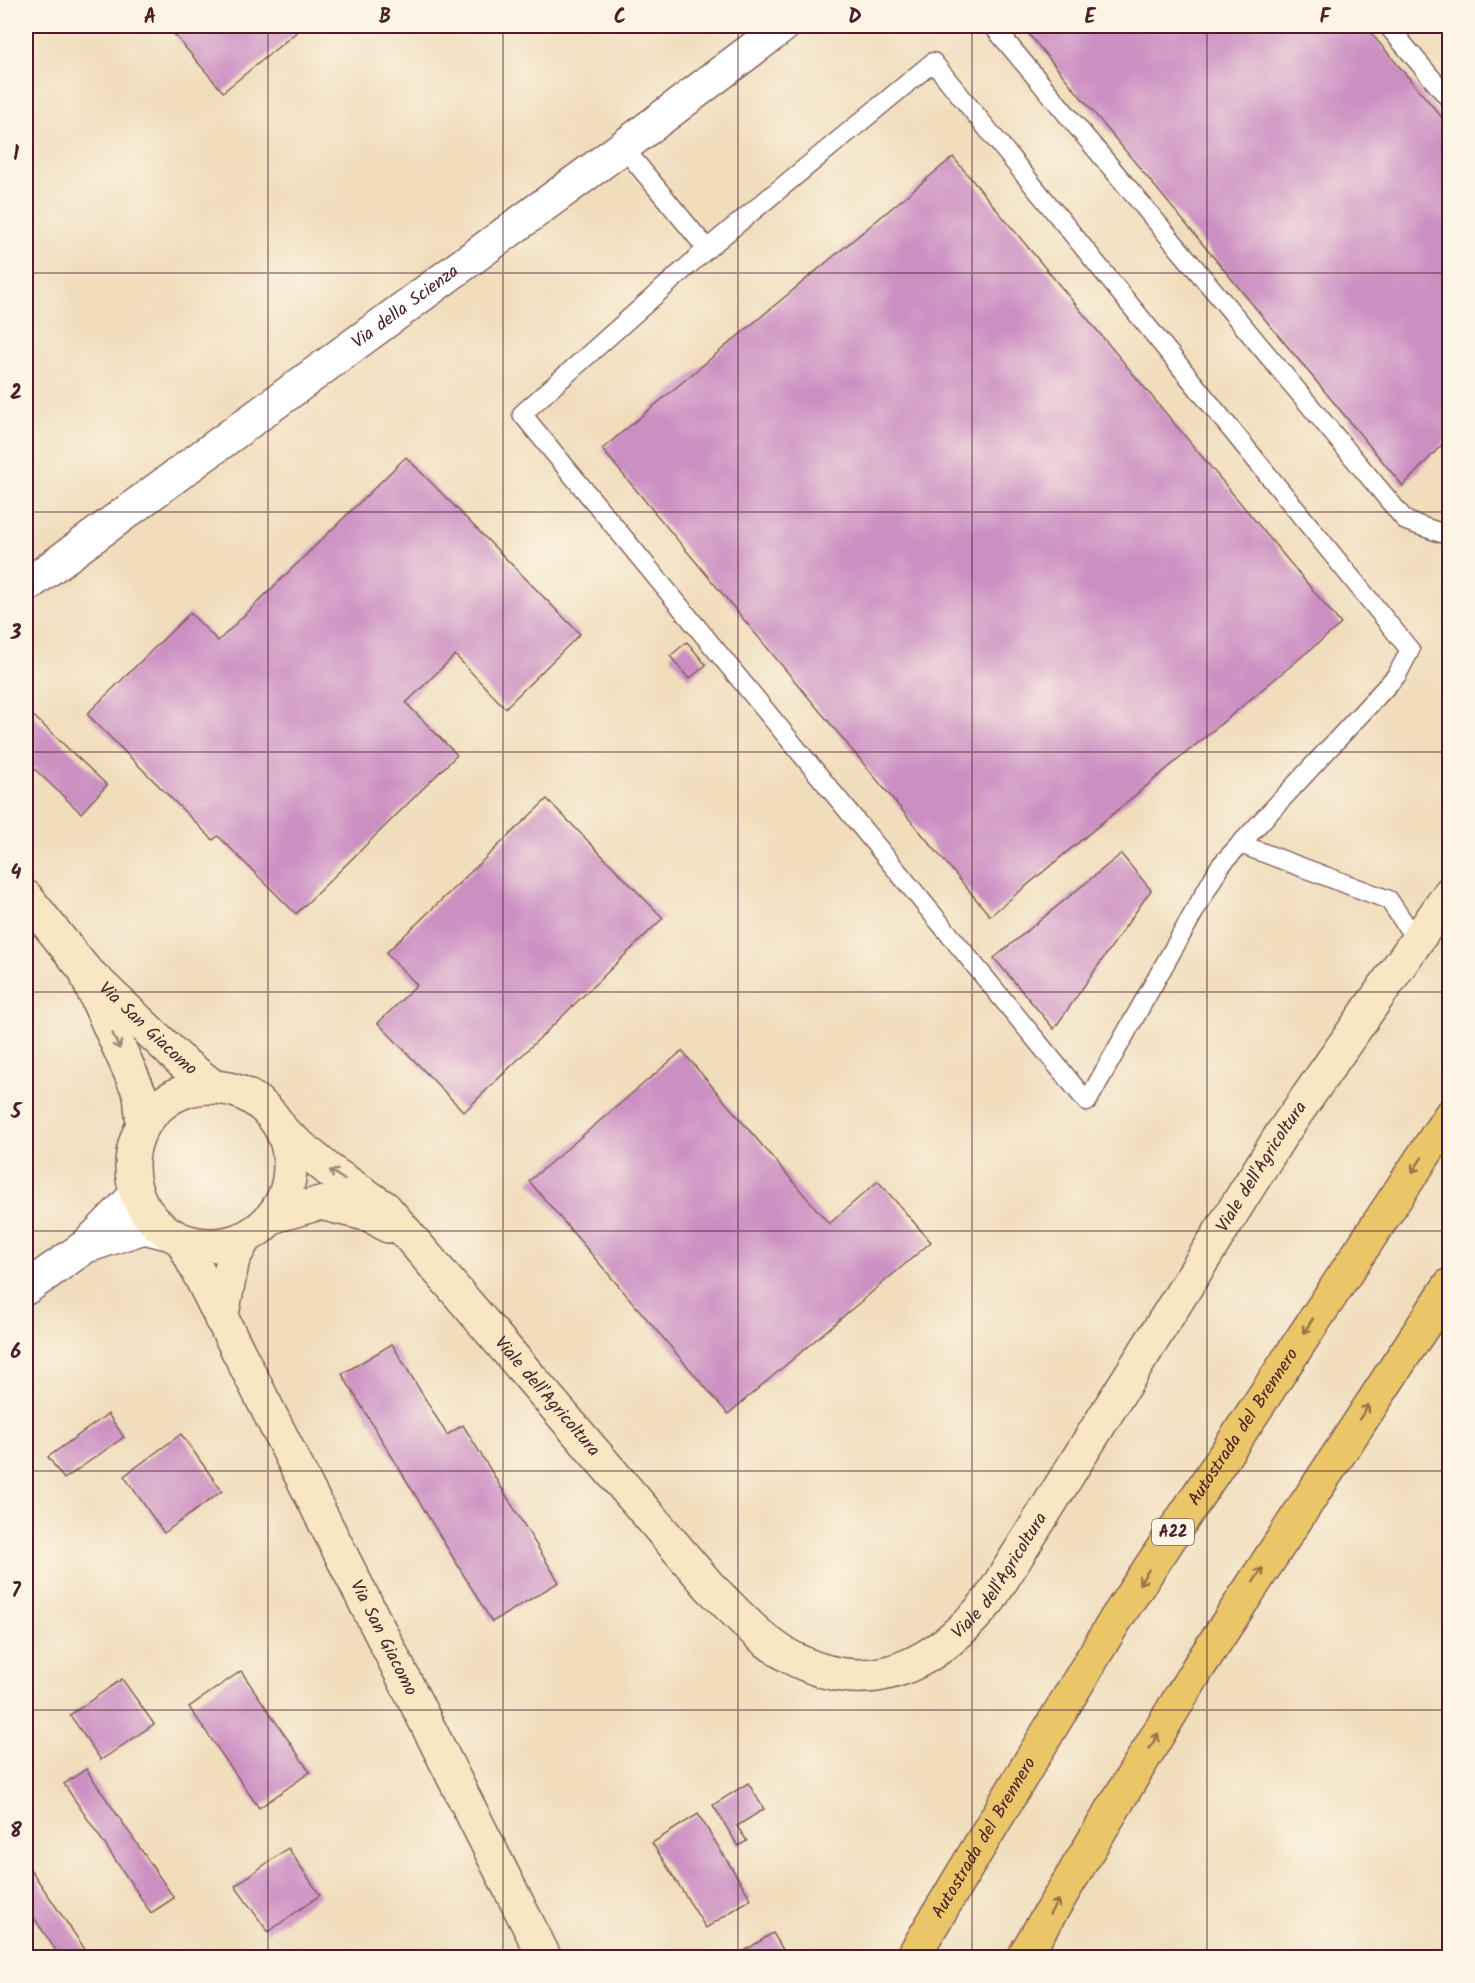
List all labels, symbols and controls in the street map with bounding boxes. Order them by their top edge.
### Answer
text: A [144,2,156,34]
text: B [379,2,391,34]
text: C [614,2,626,34]
text: D [848,2,862,34]
text: E [1084,2,1096,34]
text: F [1320,2,1332,34]
text: 1 [13,139,19,171]
street label: Via della Scienza [346,258,465,356]
text: 2 [10,378,22,410]
text: 3 [10,618,22,650]
text: 4 [11,858,22,890]
street label: Via San Giacomo [92,975,203,1083]
one-way arrow [111,1032,123,1050]
street label: Viale dell'Agricoltura [1209,1095,1315,1238]
text: 5 [10,1097,23,1129]
one-way arrow [1411,1156,1423,1172]
one-way arrow [329,1169,346,1181]
one-way arrow [1302,1318,1314,1334]
street label: Viale dell'Agricoltura [487,1330,607,1464]
text: 6 [11,1337,22,1369]
street label: Autostrada del Brennero [1180,1342,1306,1512]
one-way arrow [1358,1404,1370,1420]
street label: Viale dell'Agricoltura [945,1507,1055,1647]
road number: A22 [1152,1519,1194,1545]
one-way arrow [1137,1568,1149,1585]
one-way arrow [1252,1568,1264,1584]
street label: Via San Giacomo [342,1575,425,1701]
text: 7 [11,1576,21,1608]
one-way arrow [1149,1733,1161,1750]
street label: Autostrada del Brennero [924,1752,1044,1924]
text: 8 [10,1816,22,1848]
one-way arrow [1048,1899,1060,1916]

